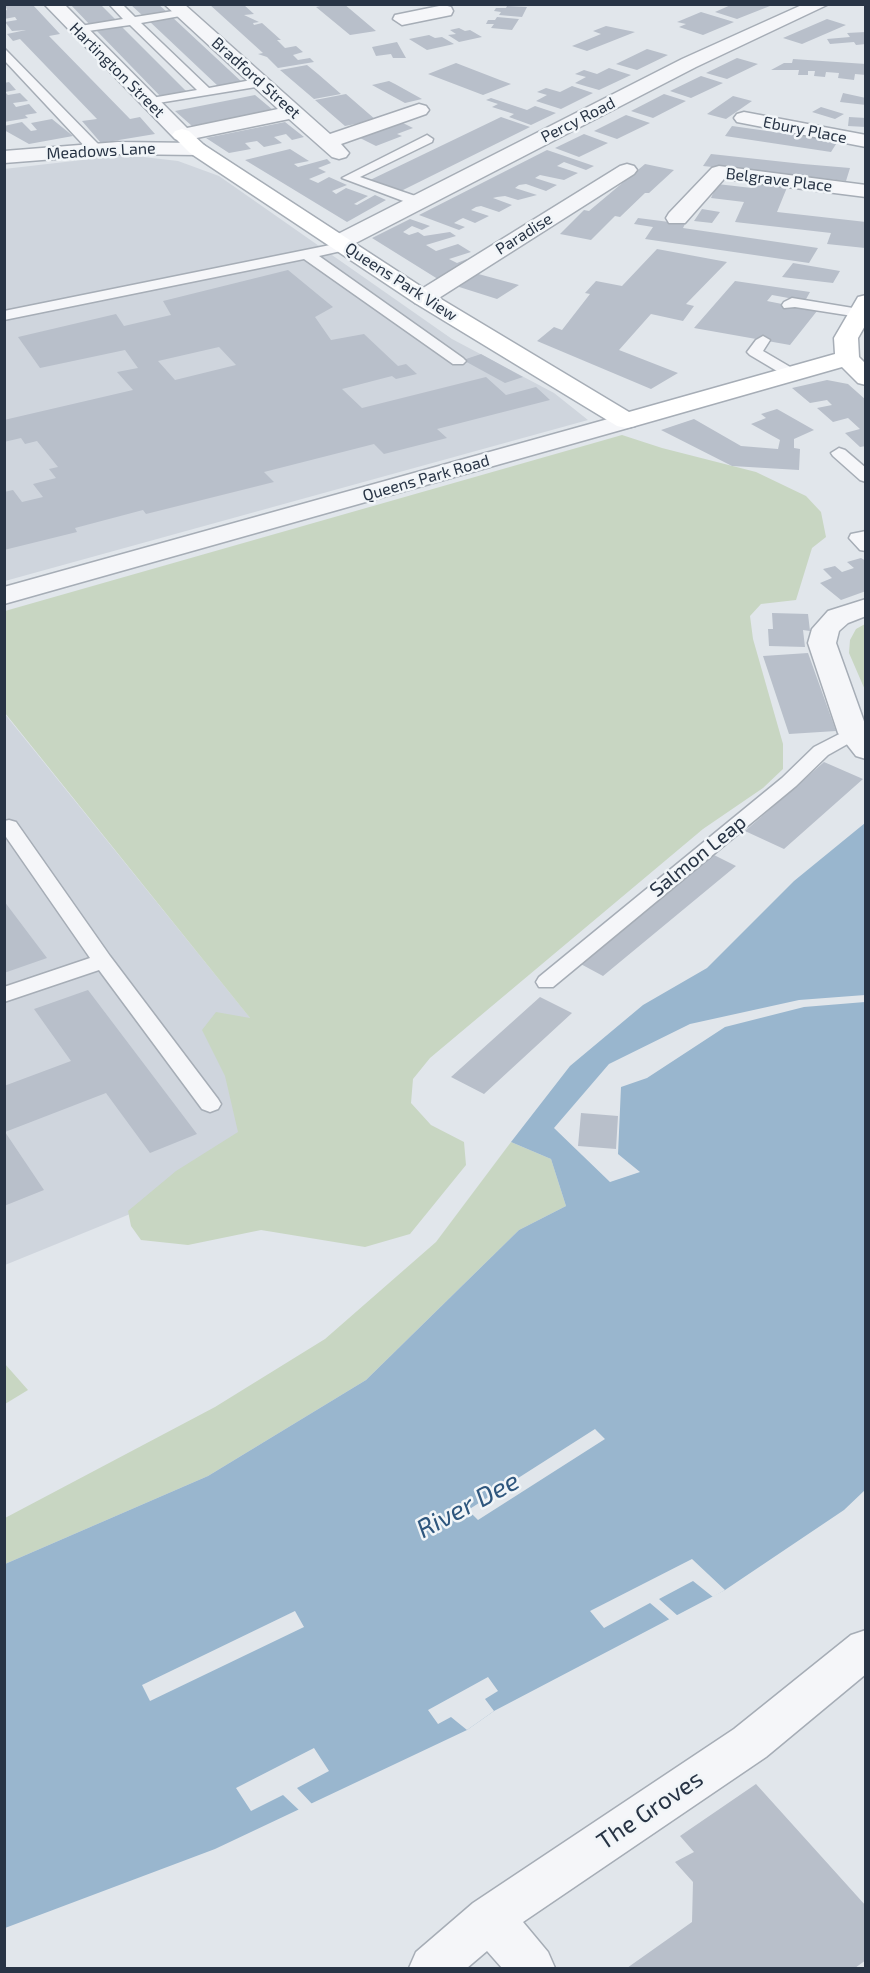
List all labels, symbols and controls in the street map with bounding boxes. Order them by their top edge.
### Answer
street label: Hartington Street [65,18,169,122]
street label: Bradford Street [208,33,304,123]
street label: Percy Road [538,93,618,147]
street label: Ebury Place [761,112,849,148]
street label: Meadows Lane [46,139,156,163]
street label: Belgrave Place [725,164,833,196]
street label: Paradise [492,209,556,259]
street label: Queens Park View [341,239,461,325]
street label: Queens Park Road [360,451,492,505]
street label: Salmon Leap [645,810,751,902]
water label: River Dee [411,1465,525,1545]
street label: The Groves [592,1764,708,1856]

